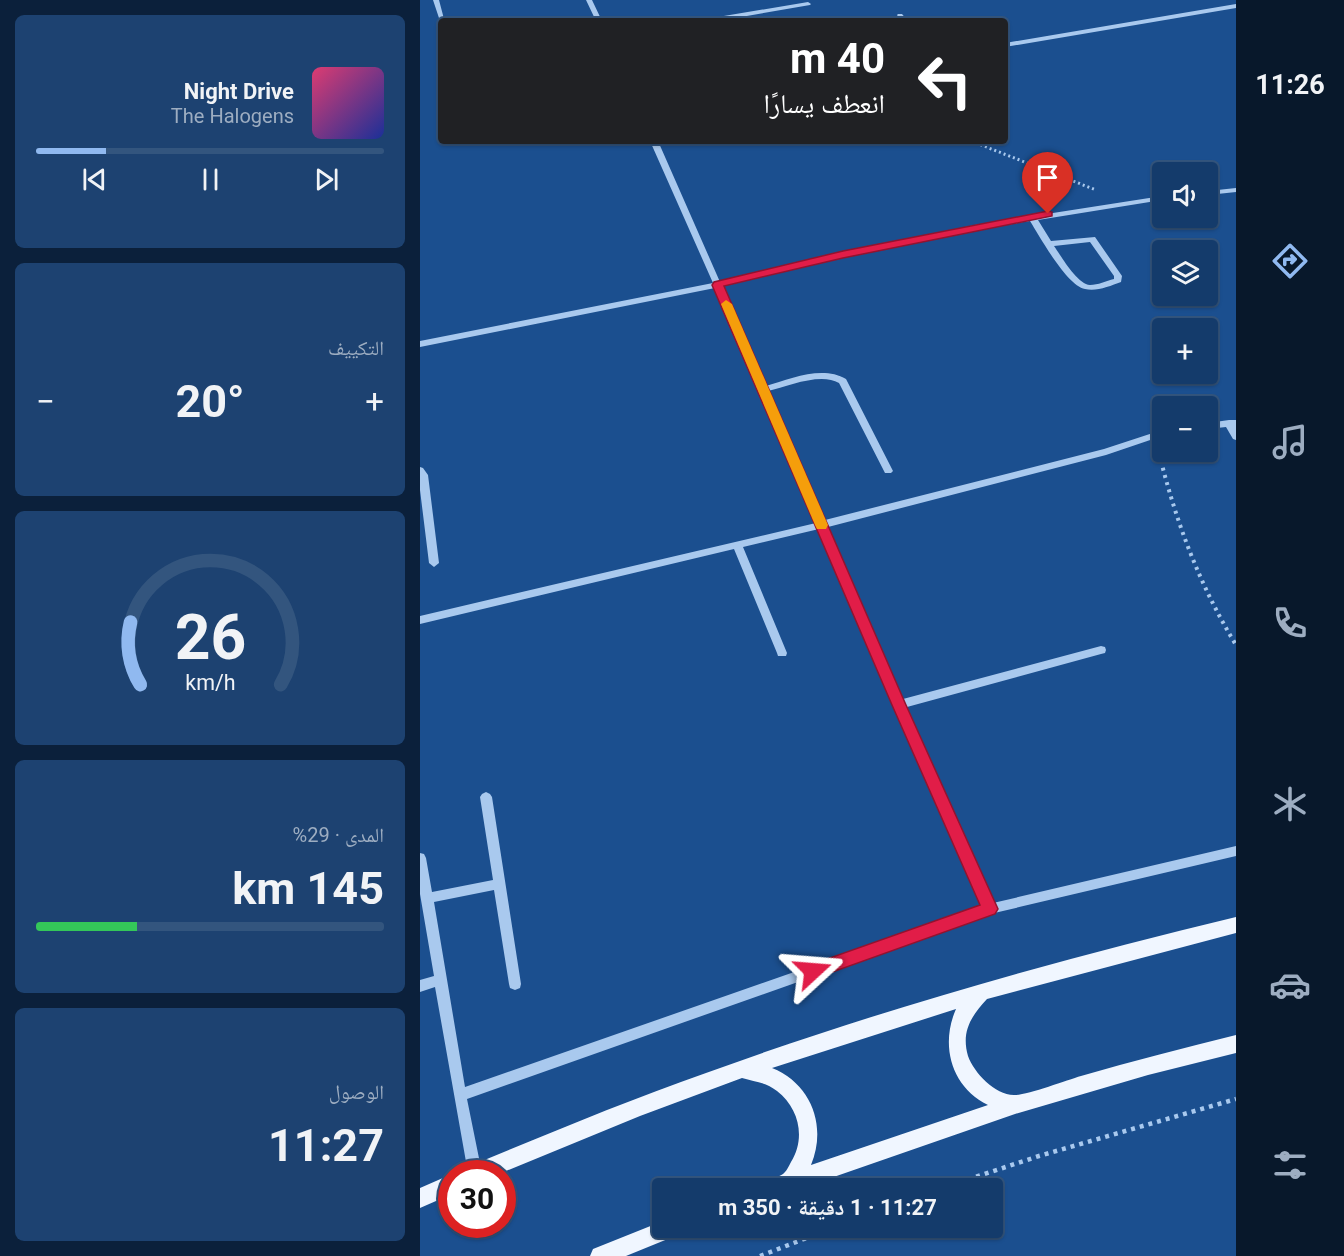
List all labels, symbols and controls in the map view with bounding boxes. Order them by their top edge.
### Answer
text: 40 m [790,34,885,83]
icon: left [906,42,984,120]
text: 11:26 [1255,69,1325,101]
text: Night Drive [184,79,294,104]
text: انعطف يسارًا [763,88,885,120]
text: The Halogens [171,104,294,128]
pin [1022,152,1073,214]
icon: arrive [1031,161,1064,194]
map controls [1152,162,1218,462]
button: sound [1152,162,1218,228]
icon: previous [78,163,111,196]
icon: pause [194,163,227,196]
icon: next [310,163,343,196]
button: layers [1152,240,1218,306]
icon: directions [1269,240,1311,282]
button: + [1152,318,1218,384]
text: التكييف [328,336,384,360]
text: 20° [175,375,245,428]
text: − [36,382,55,421]
text: + [365,382,384,421]
button: − [1152,396,1218,462]
icon: music [1269,421,1311,463]
text: 26 [174,601,246,674]
icon: phone [1269,602,1311,644]
text: km/h [185,670,235,695]
icon: climate [1269,783,1311,825]
text: المدى · 29% [293,823,384,847]
text: 145 km [232,862,384,915]
position arrow [781,939,845,1003]
icon: car [1269,964,1311,1006]
text: الوصول [329,1080,384,1104]
text: 11:27 [268,1119,384,1172]
icon: filters [1269,1144,1311,1186]
speed limit sign: 30 [438,1160,516,1238]
text: 11:27 · 1 دقيقة · 350 m [718,1195,937,1220]

